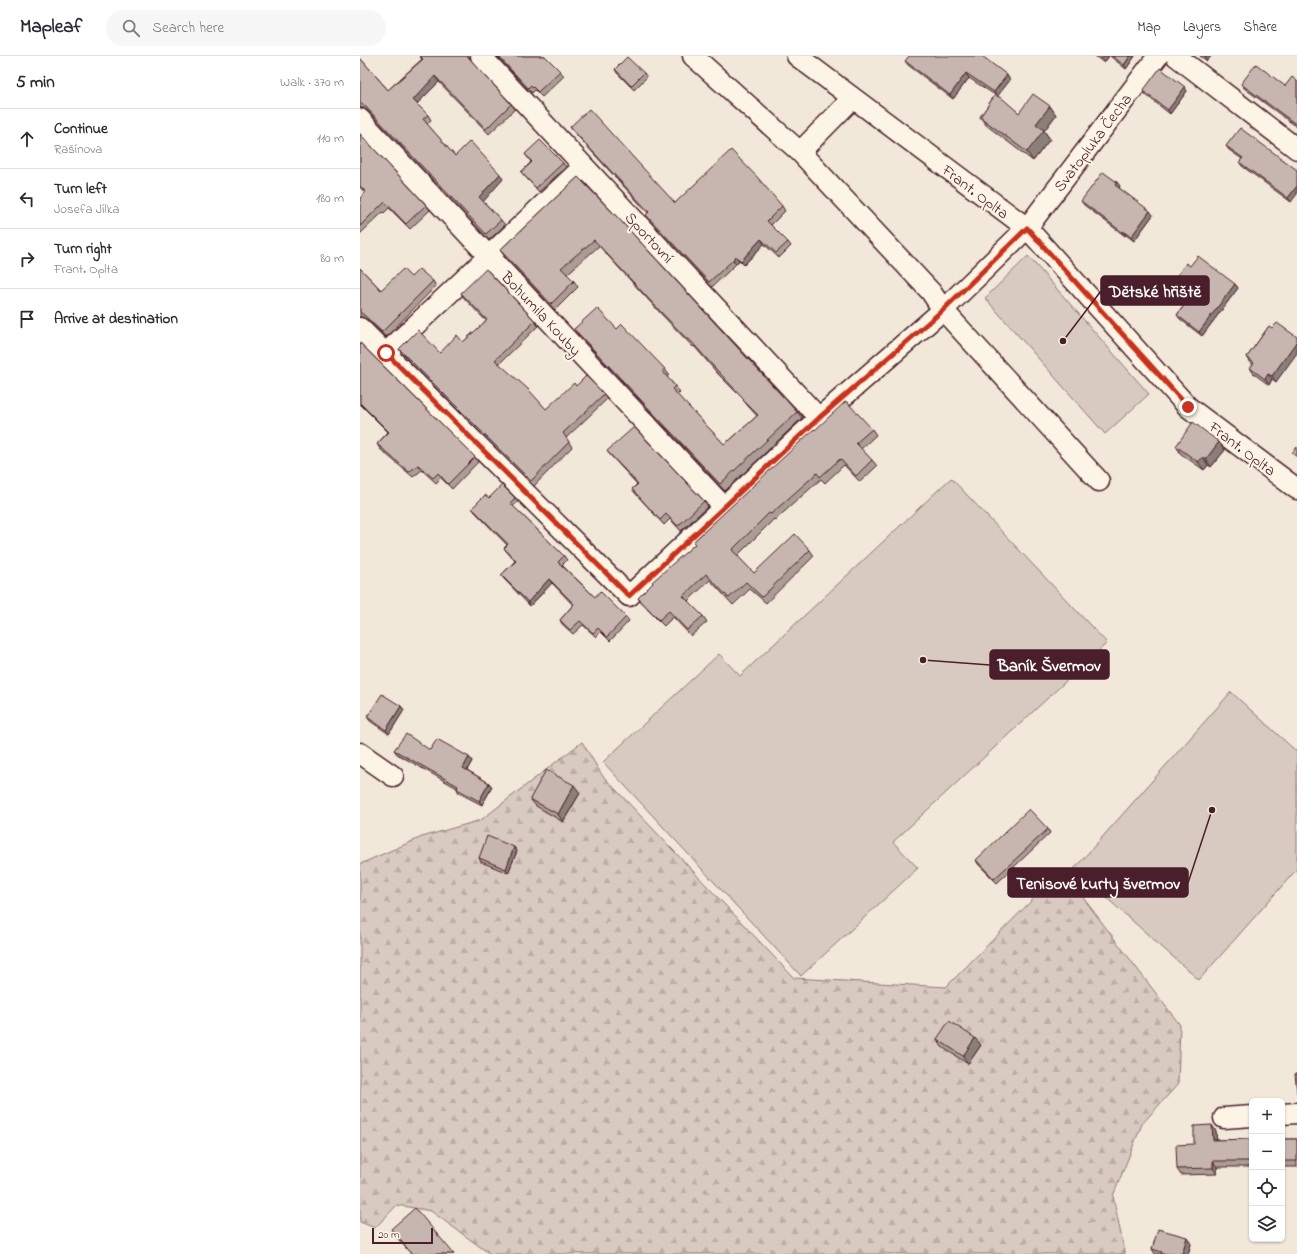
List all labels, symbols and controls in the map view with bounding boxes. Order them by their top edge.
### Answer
search box [106,10,386,46]
text: Mapleaf [20,14,82,41]
icon: search [120,17,142,39]
text: Search here [152,17,224,39]
text: Map [1137,17,1161,38]
text: Layers [1183,17,1221,38]
text: Share [1243,17,1277,38]
text: 5 min [16,70,55,95]
text: Walk · 370 m [280,73,344,92]
street label: Svatopluka Čecha [1049,89,1139,197]
text: Continue [54,118,108,140]
icon: ahead [16,128,38,150]
text: 110 m [317,129,344,148]
text: Rašínova [54,140,102,159]
street label: Frant. Oplta [935,159,1013,226]
text: Turn left [54,178,107,200]
icon: left [16,188,38,210]
text: 180 m [316,189,344,208]
text: Josefa Jílka [54,200,119,219]
street label: Sportovní [618,207,679,270]
text: Turn right [54,238,112,260]
icon: right [16,248,38,270]
text: 80 m [320,249,344,268]
text: Frant. Oplta [54,260,118,279]
street label: Bohumila Kouby [494,266,586,362]
callout: Dětské hřiště [1101,276,1209,305]
text: Dětské hřiště [1108,280,1202,305]
icon: arrive [16,308,38,330]
text: Arrive at destination [54,308,178,330]
route start [377,344,395,362]
route end [1179,398,1197,416]
street label: Frant. Oplta [1202,416,1280,483]
callout: Baník Švermov [990,650,1109,679]
text: Baník Švermov [996,654,1101,679]
callout: Tenisové kurty švermov [1008,868,1188,897]
text: Tenisové kurty švermov [1016,872,1180,899]
map controls [1249,1098,1285,1242]
button: + [1249,1098,1285,1134]
button: − [1249,1134,1285,1170]
button: locate [1249,1170,1285,1206]
button: layers [1249,1206,1285,1242]
scale bar [372,1226,433,1245]
text: 20 m [378,1227,400,1243]

